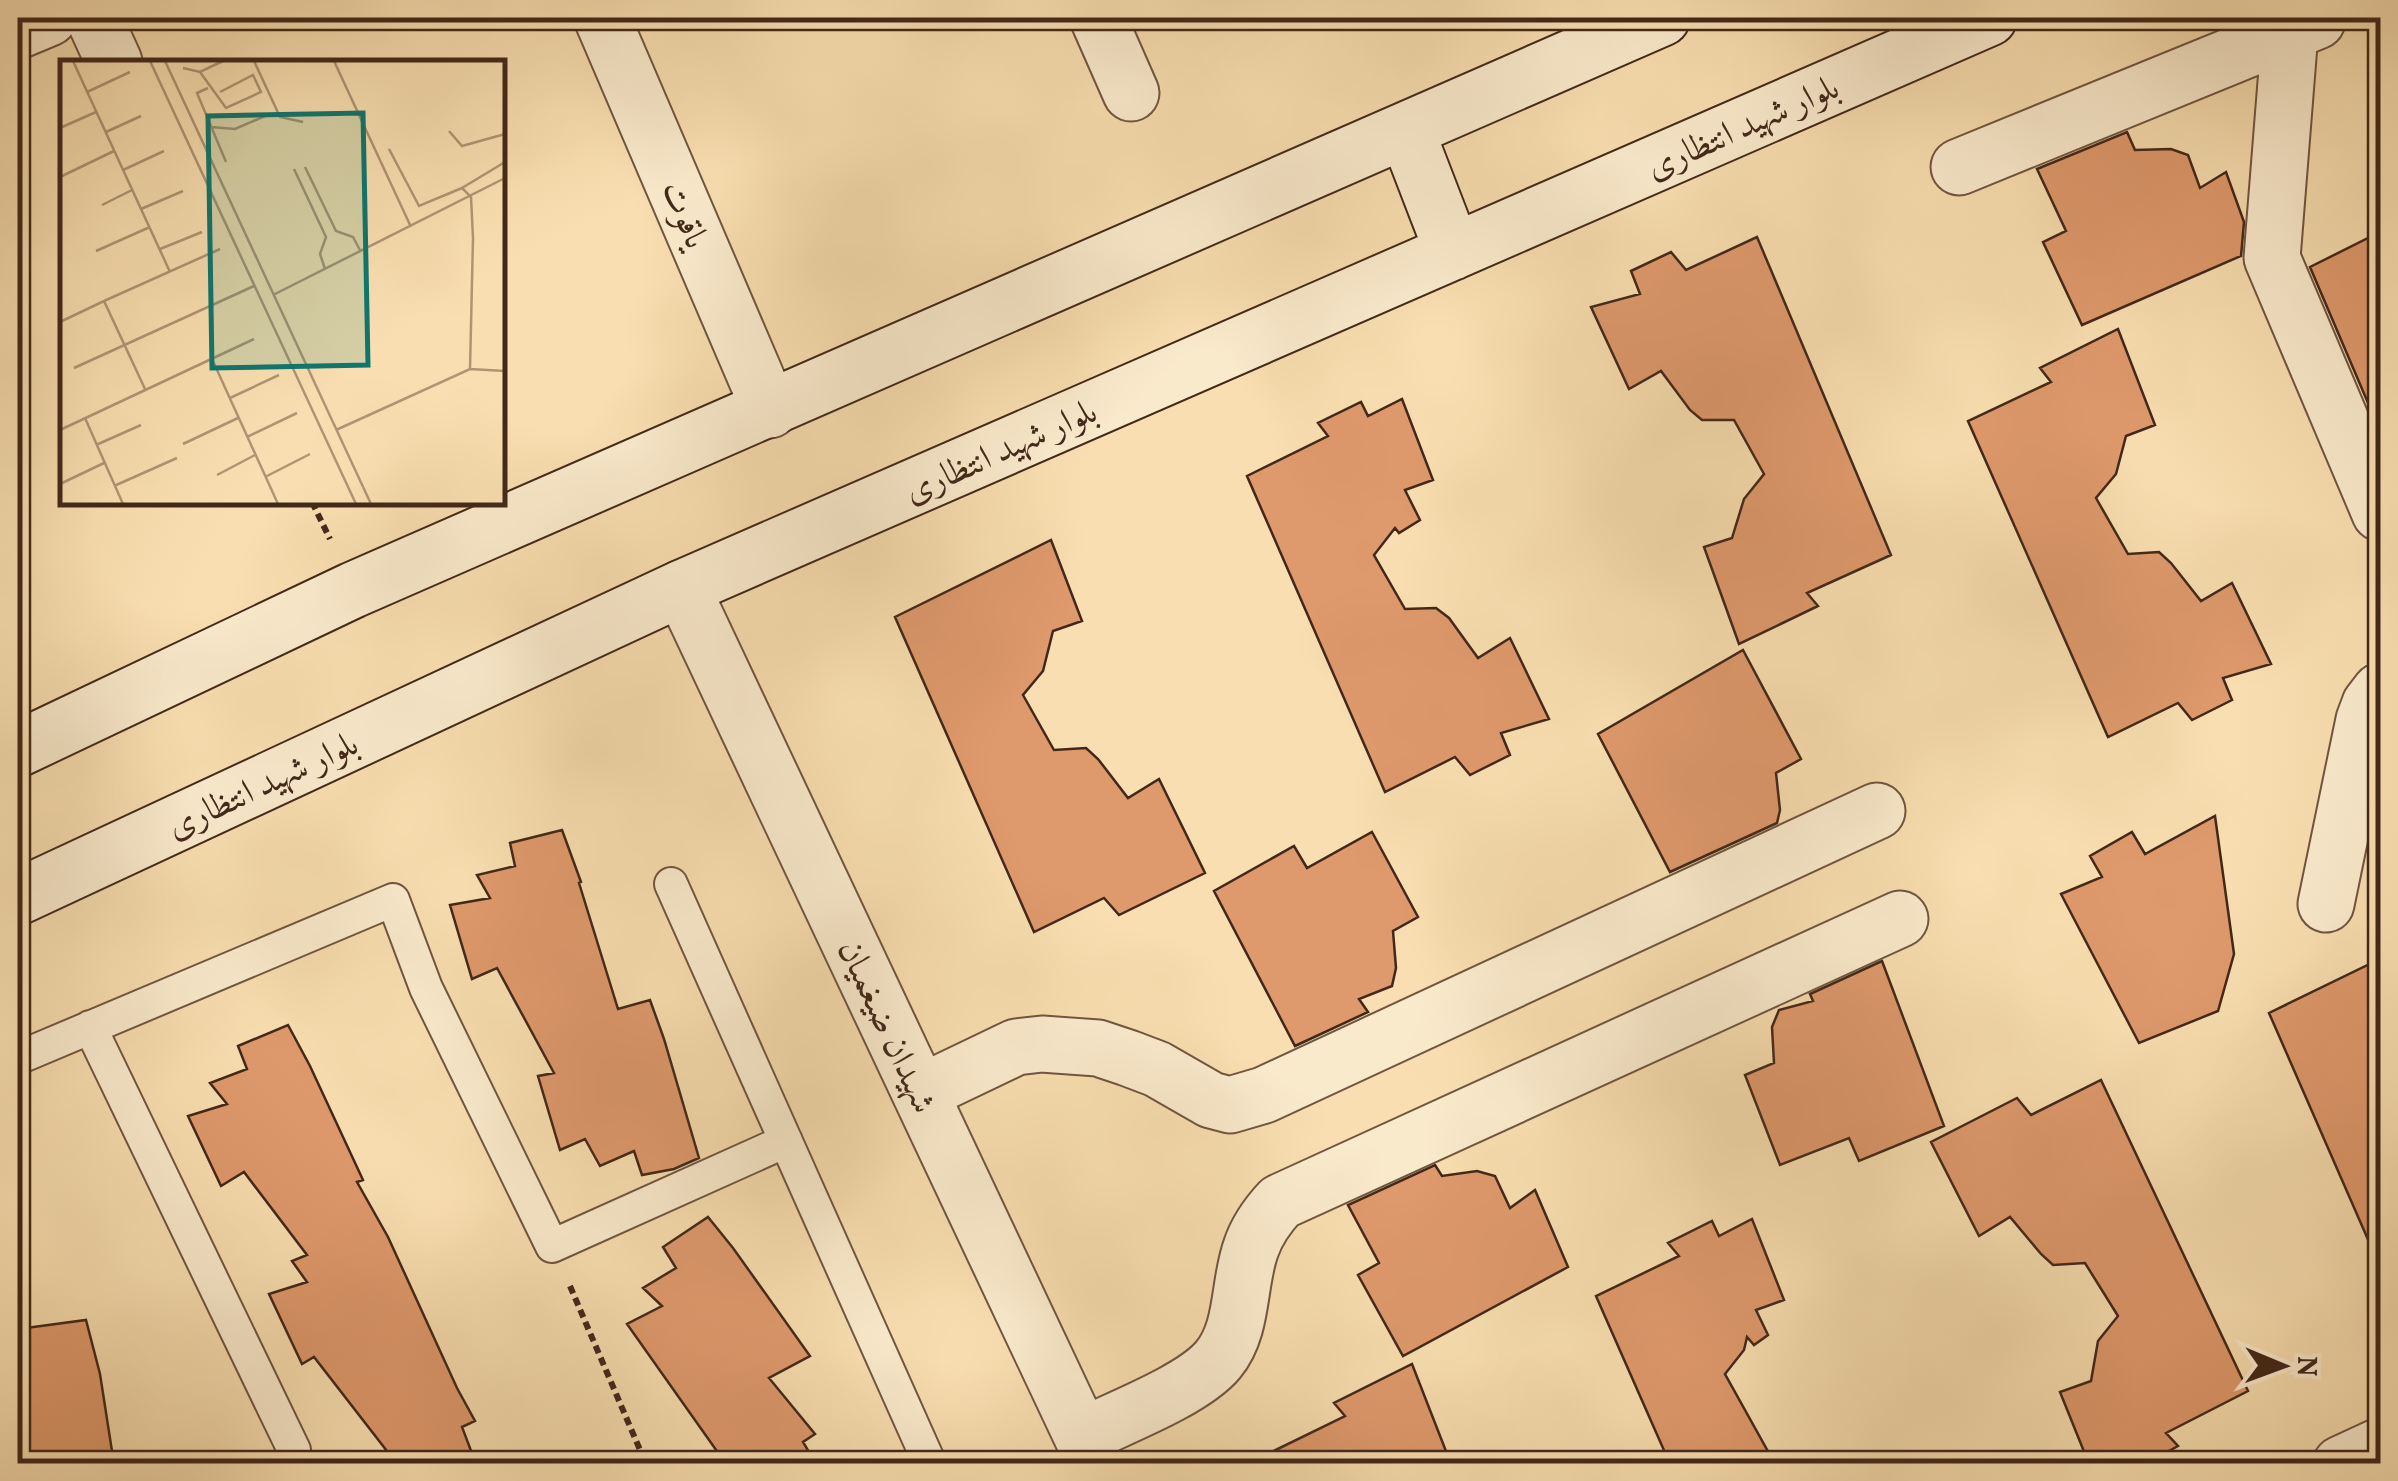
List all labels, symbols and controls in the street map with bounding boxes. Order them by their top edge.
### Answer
inset map [60,60,505,505]
street label: بلوار شهید انتظاری [1639,65,1847,193]
street label: یاقوت [648,174,720,259]
street label: بلوار شهید انتظاری [897,389,1105,517]
street label: بلوار شهید انتظاری [160,721,367,852]
street label: شهیدان ضیغمیان [824,933,946,1122]
north arrow [2233,1316,2333,1416]
text: N [2286,1356,2325,1377]

